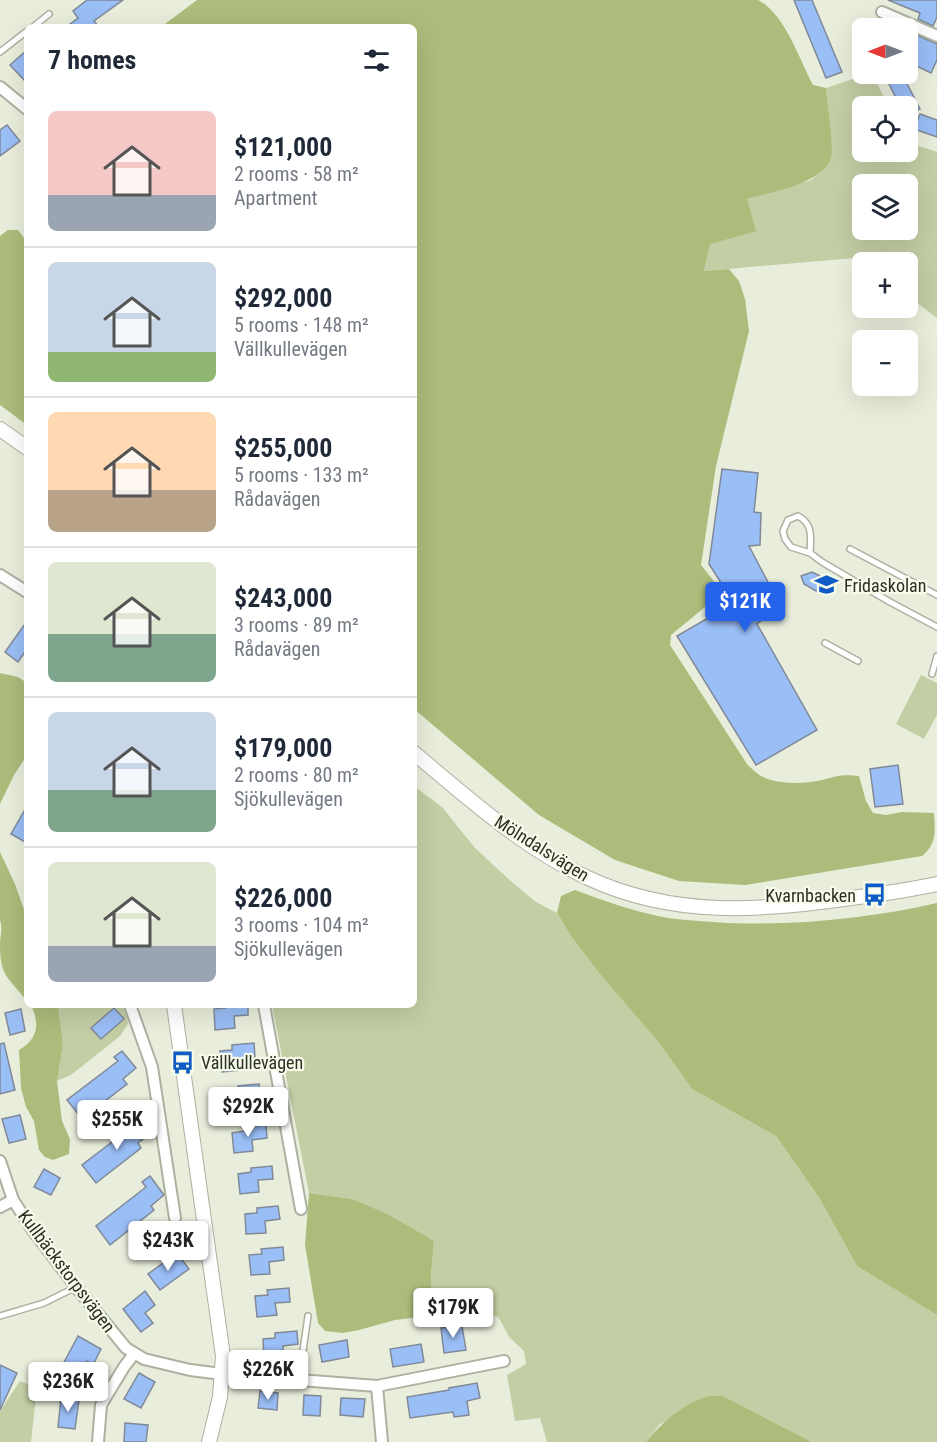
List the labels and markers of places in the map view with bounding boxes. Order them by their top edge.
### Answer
school or university icon: Fridaskolan [813,572,839,598]
place label: Fridaskolan [844,575,926,596]
pin: $121K [703,582,787,633]
bus stop icon: Kvarnbacken [861,882,887,908]
place label: Kvarnbacken [765,885,856,906]
bus stop icon: Vällkullevägen [170,1049,196,1075]
place label: Vällkullevägen [201,1052,303,1073]
pin: $292K [206,1087,290,1138]
pin: $255K [75,1100,159,1151]
pin: $243K [126,1221,210,1272]
pin: $179K [411,1288,495,1339]
pin: $226K [226,1350,310,1401]
pin: $236K [26,1362,110,1413]

